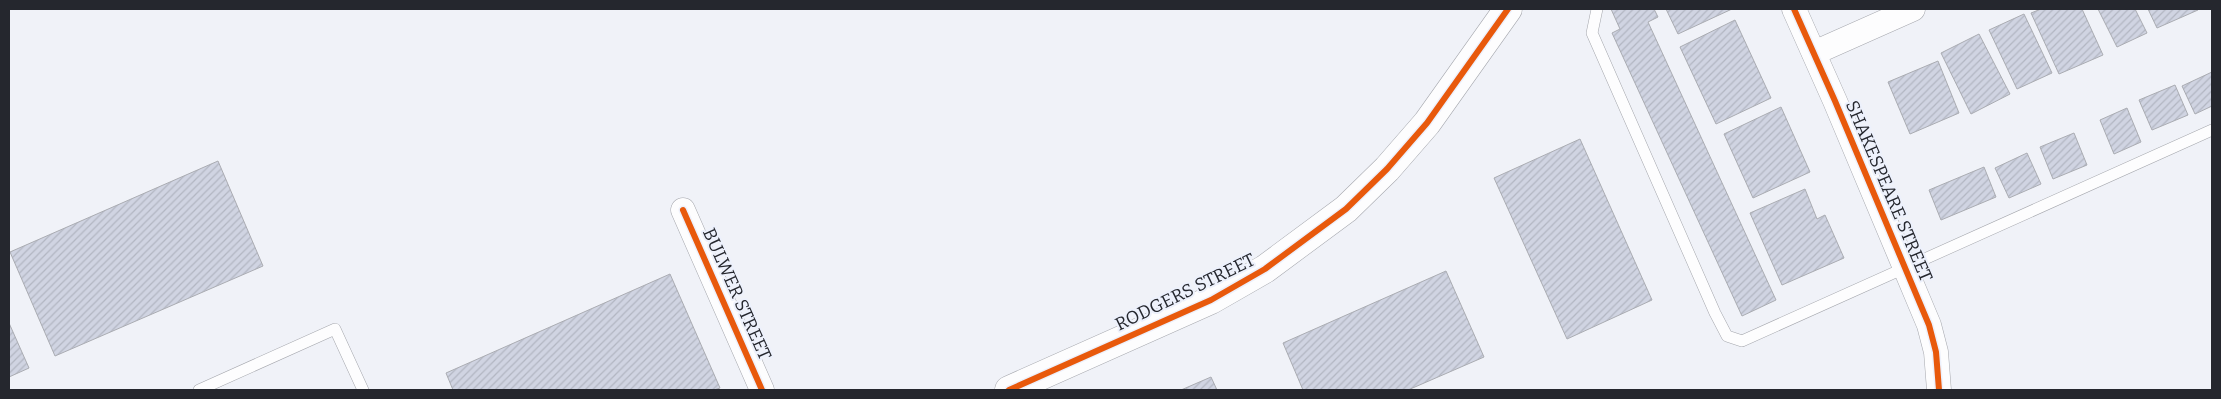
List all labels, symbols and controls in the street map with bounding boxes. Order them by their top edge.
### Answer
street label: SHAKESPEARE STREET [1841,97,1937,285]
street label: BULWER STREET [698,225,776,364]
street label: RODGERS STREET [1111,248,1259,335]

